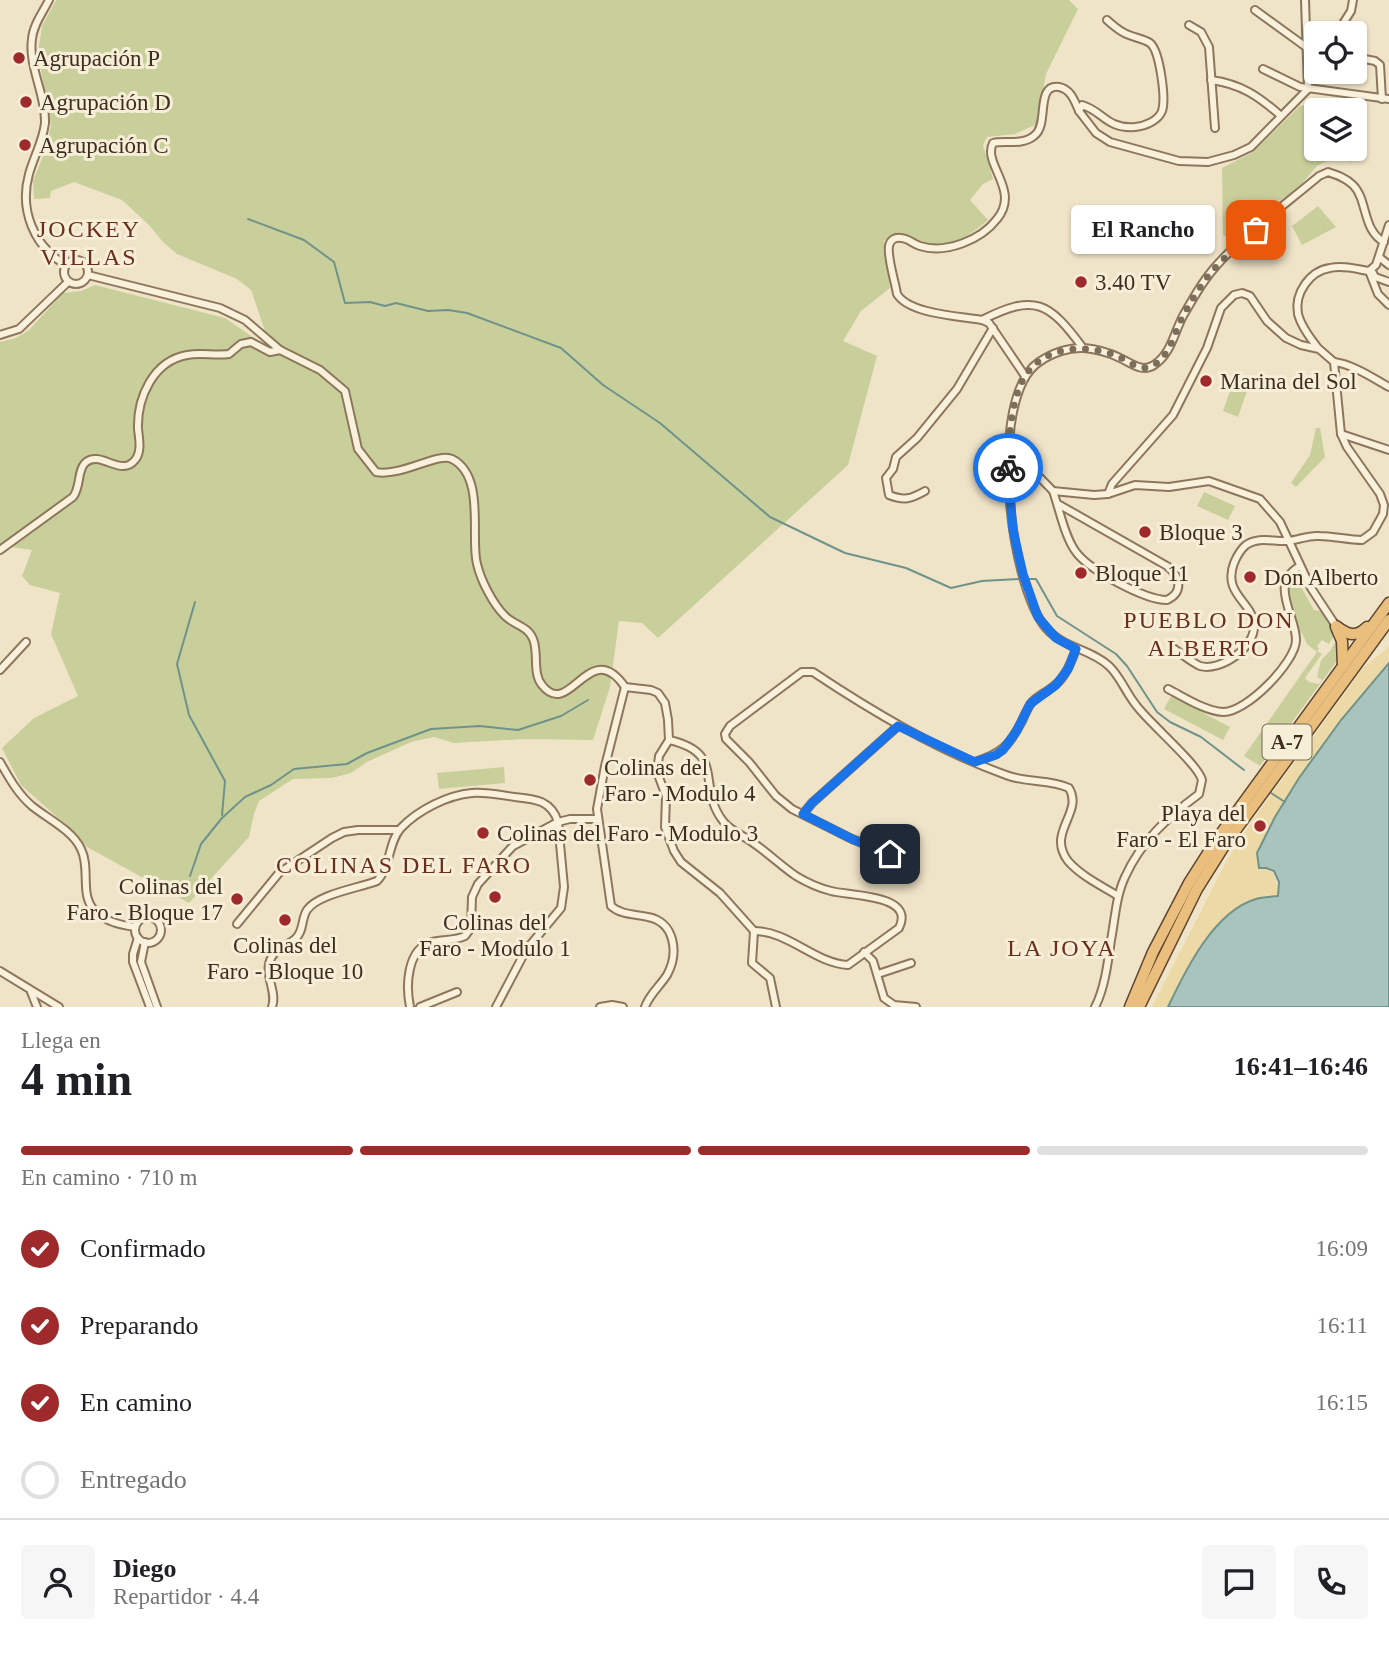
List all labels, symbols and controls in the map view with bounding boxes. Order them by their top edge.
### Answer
map controls [1304,21,1367,161]
button: locate [1304,21,1367,84]
place label: Agrupación P [33,46,160,71]
marker: Agrupación P [11,50,27,66]
place label: Agrupación D [40,90,171,115]
marker: Agrupación D [18,94,34,110]
button: layers [1304,98,1367,161]
place label: Agrupación C [39,133,169,158]
marker: Agrupación C [17,137,33,153]
pin [1226,200,1286,260]
callout: El Rancho [1070,205,1214,254]
icon: bag [1237,211,1275,249]
district label: JOCKEY VILLAS [37,216,141,270]
text: El Rancho [1092,217,1194,242]
place label: 3.40 TV [1095,270,1172,295]
marker: 3.40 TV [1073,274,1089,290]
place label: Marina del Sol [1220,369,1357,394]
marker: Marina del Sol [1198,373,1214,389]
courier [973,433,1043,503]
icon: bike [989,449,1027,487]
place label: Bloque 3 [1159,520,1243,545]
marker: Bloque 3 [1137,524,1153,540]
place label: Bloque 11 [1095,561,1189,586]
marker: Bloque 11 [1073,565,1089,581]
place label: Don Alberto [1264,565,1378,590]
marker: Don Alberto [1242,569,1258,585]
district label: PUEBLO DON ALBERTO [1123,607,1295,661]
road number: A-7 [1262,724,1312,760]
place label: Colinas del Faro - Modulo 4 [604,755,756,806]
marker: Colinas del Faro - Modulo 4 [582,772,598,788]
place label: Playa del Faro - El Faro [1116,801,1246,852]
marker: Playa del Faro - El Faro [1252,818,1268,834]
place label: Colinas del Faro - Modulo 3 [497,821,758,846]
pin [860,824,920,884]
marker: Colinas del Faro - Modulo 3 [475,825,491,841]
icon: home [871,835,909,873]
district label: COLINAS DEL FARO [276,852,532,878]
place label: Colinas del Faro - Bloque 17 [66,874,223,925]
marker: Colinas del Faro - Modulo 1 [487,889,503,905]
marker: Colinas del Faro - Bloque 17 [229,891,245,907]
place label: Colinas del Faro - Modulo 1 [419,910,571,961]
marker: Colinas del Faro - Bloque 10 [277,912,293,928]
place label: Colinas del Faro - Bloque 10 [207,933,363,984]
district label: LA JOYA [1007,935,1117,961]
text: Llega en [21,1028,101,1053]
text: 16:41–16:46 [1234,1052,1368,1081]
text: 4 min [21,1054,132,1105]
text: En camino · 710 m [21,1165,197,1190]
icon: check [21,1230,59,1268]
text: Confirmado [80,1234,206,1263]
text: 16:09 [1316,1236,1368,1261]
icon: check [21,1307,59,1345]
text: Preparando [80,1311,198,1340]
text: 16:11 [1316,1313,1368,1338]
icon: check [21,1384,59,1422]
text: En camino [80,1388,192,1417]
text: 16:15 [1316,1390,1368,1415]
text: Entregado [80,1465,187,1494]
button: person [21,1545,95,1619]
button: chat [1202,1545,1276,1619]
button: phone [1294,1545,1368,1619]
text: Diego [113,1554,177,1583]
text: Repartidor · 4.4 [113,1584,259,1609]

